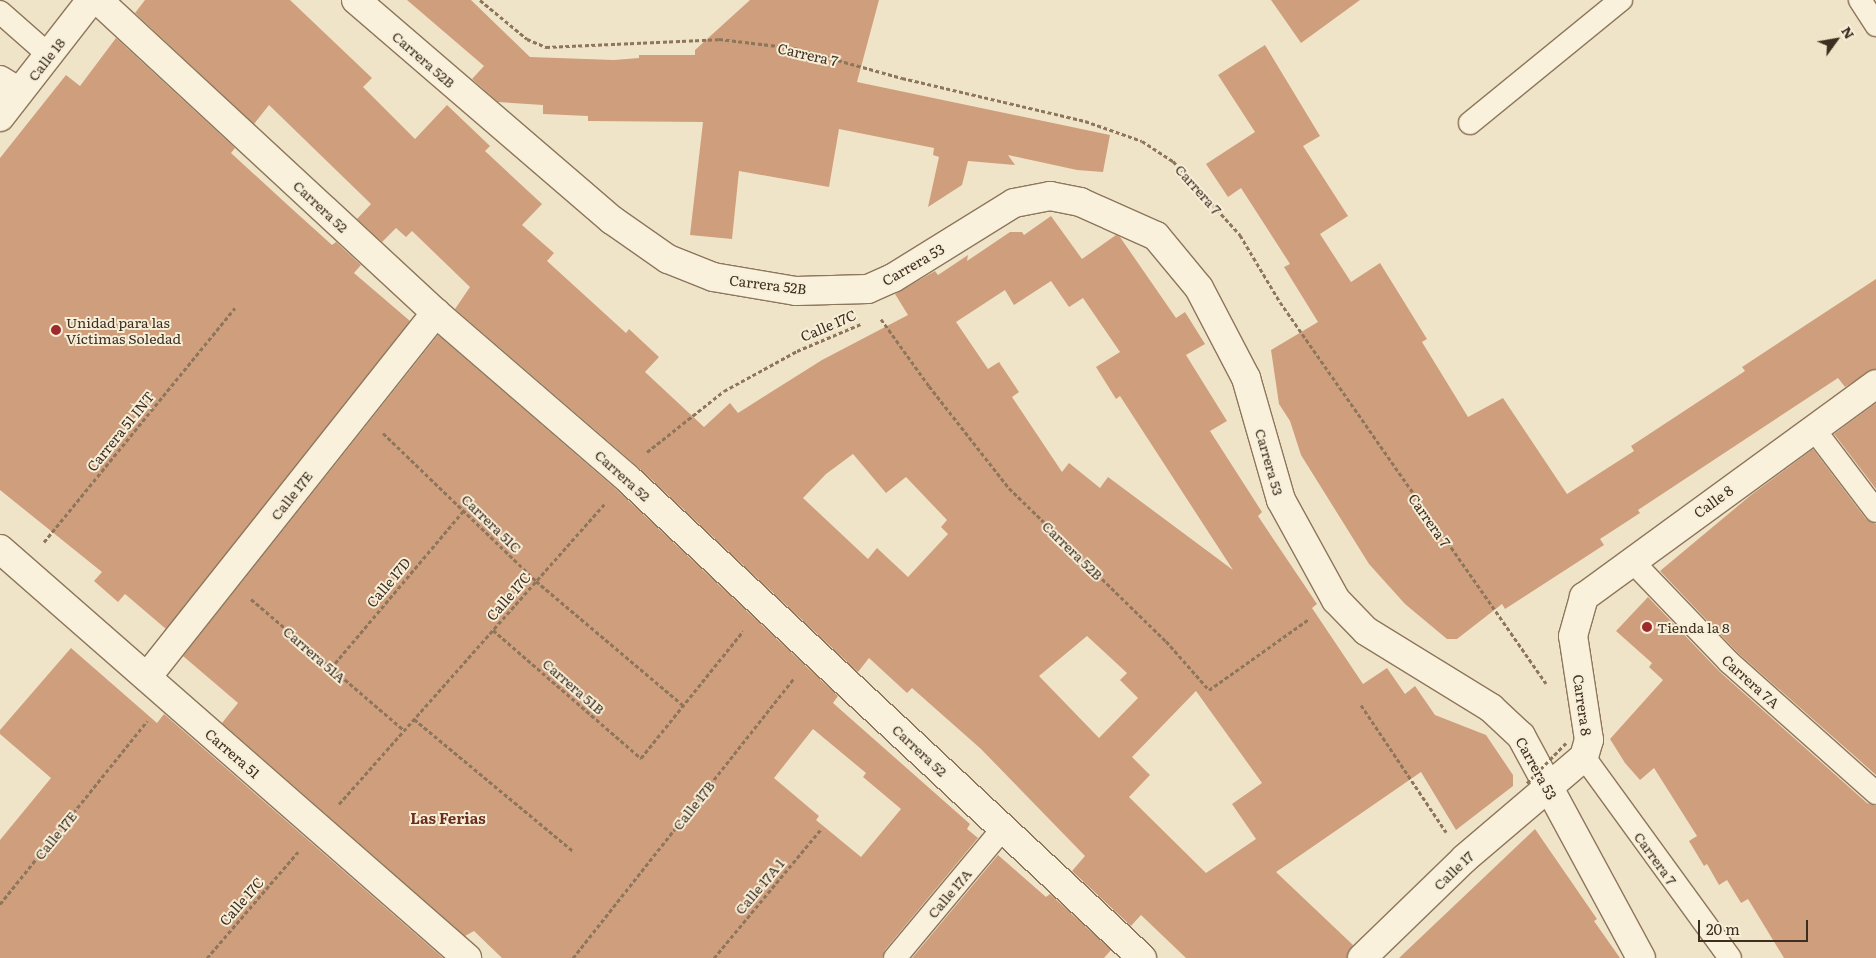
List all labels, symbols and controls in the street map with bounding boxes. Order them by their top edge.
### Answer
north arrow [1811,15,1861,65]
text: N [1837,22,1860,42]
street label: Carrera 52B [389,27,459,91]
street label: Calle 18 [24,34,68,84]
street label: Carrera 7 [776,39,840,69]
street label: Carrera 7 [1172,161,1226,217]
street label: Carrera 52 [290,177,352,235]
street label: Carrera 53 [879,239,947,289]
street label: Carrera 52B [728,271,808,297]
street label: Calle 17C [798,306,858,344]
place label: Unidad para las Víctimas Soledad [66,314,181,347]
marker: Unidad para las Víctimas Soledad [50,324,62,336]
street label: Carrera 51 INT [83,388,157,474]
street label: Carrera 53 [1252,427,1288,497]
street label: Carrera 52 [592,446,654,504]
street label: Calle 17E [267,467,315,523]
street label: Calle 8 [1690,481,1736,521]
street label: Carrera 51C [459,490,525,556]
street label: Carrera 7 [1406,490,1454,550]
street label: Carrera 52B [1039,517,1107,583]
street label: Calle 17D [362,554,414,610]
street label: Calle 17C [482,568,534,624]
place label: Tienda la 8 [1657,619,1730,635]
marker: Tienda la 8 [1641,621,1653,633]
street label: Carrera 51A [280,622,350,686]
street label: Carrera 7A [1719,651,1783,711]
street label: Carrera 51B [540,655,608,717]
street label: Carrera 8 [1570,673,1596,737]
street label: Carrera 52 [889,721,951,779]
street label: Carrera 51 [202,725,264,781]
street label: Carrera 53 [1513,734,1561,802]
street label: Calle 17B [668,777,718,833]
street label: Calle 17E [30,807,80,863]
district label: Las Ferias [410,809,486,827]
street label: Carrera 7 [1631,828,1681,888]
street label: Calle 17 [1430,847,1476,893]
street label: Calle 17A 1 [731,855,787,917]
street label: Calle 17A [924,865,974,921]
street label: Calle 17C [215,873,267,929]
scale bar [1701,910,1811,942]
text: 20 m [1706,917,1740,940]

